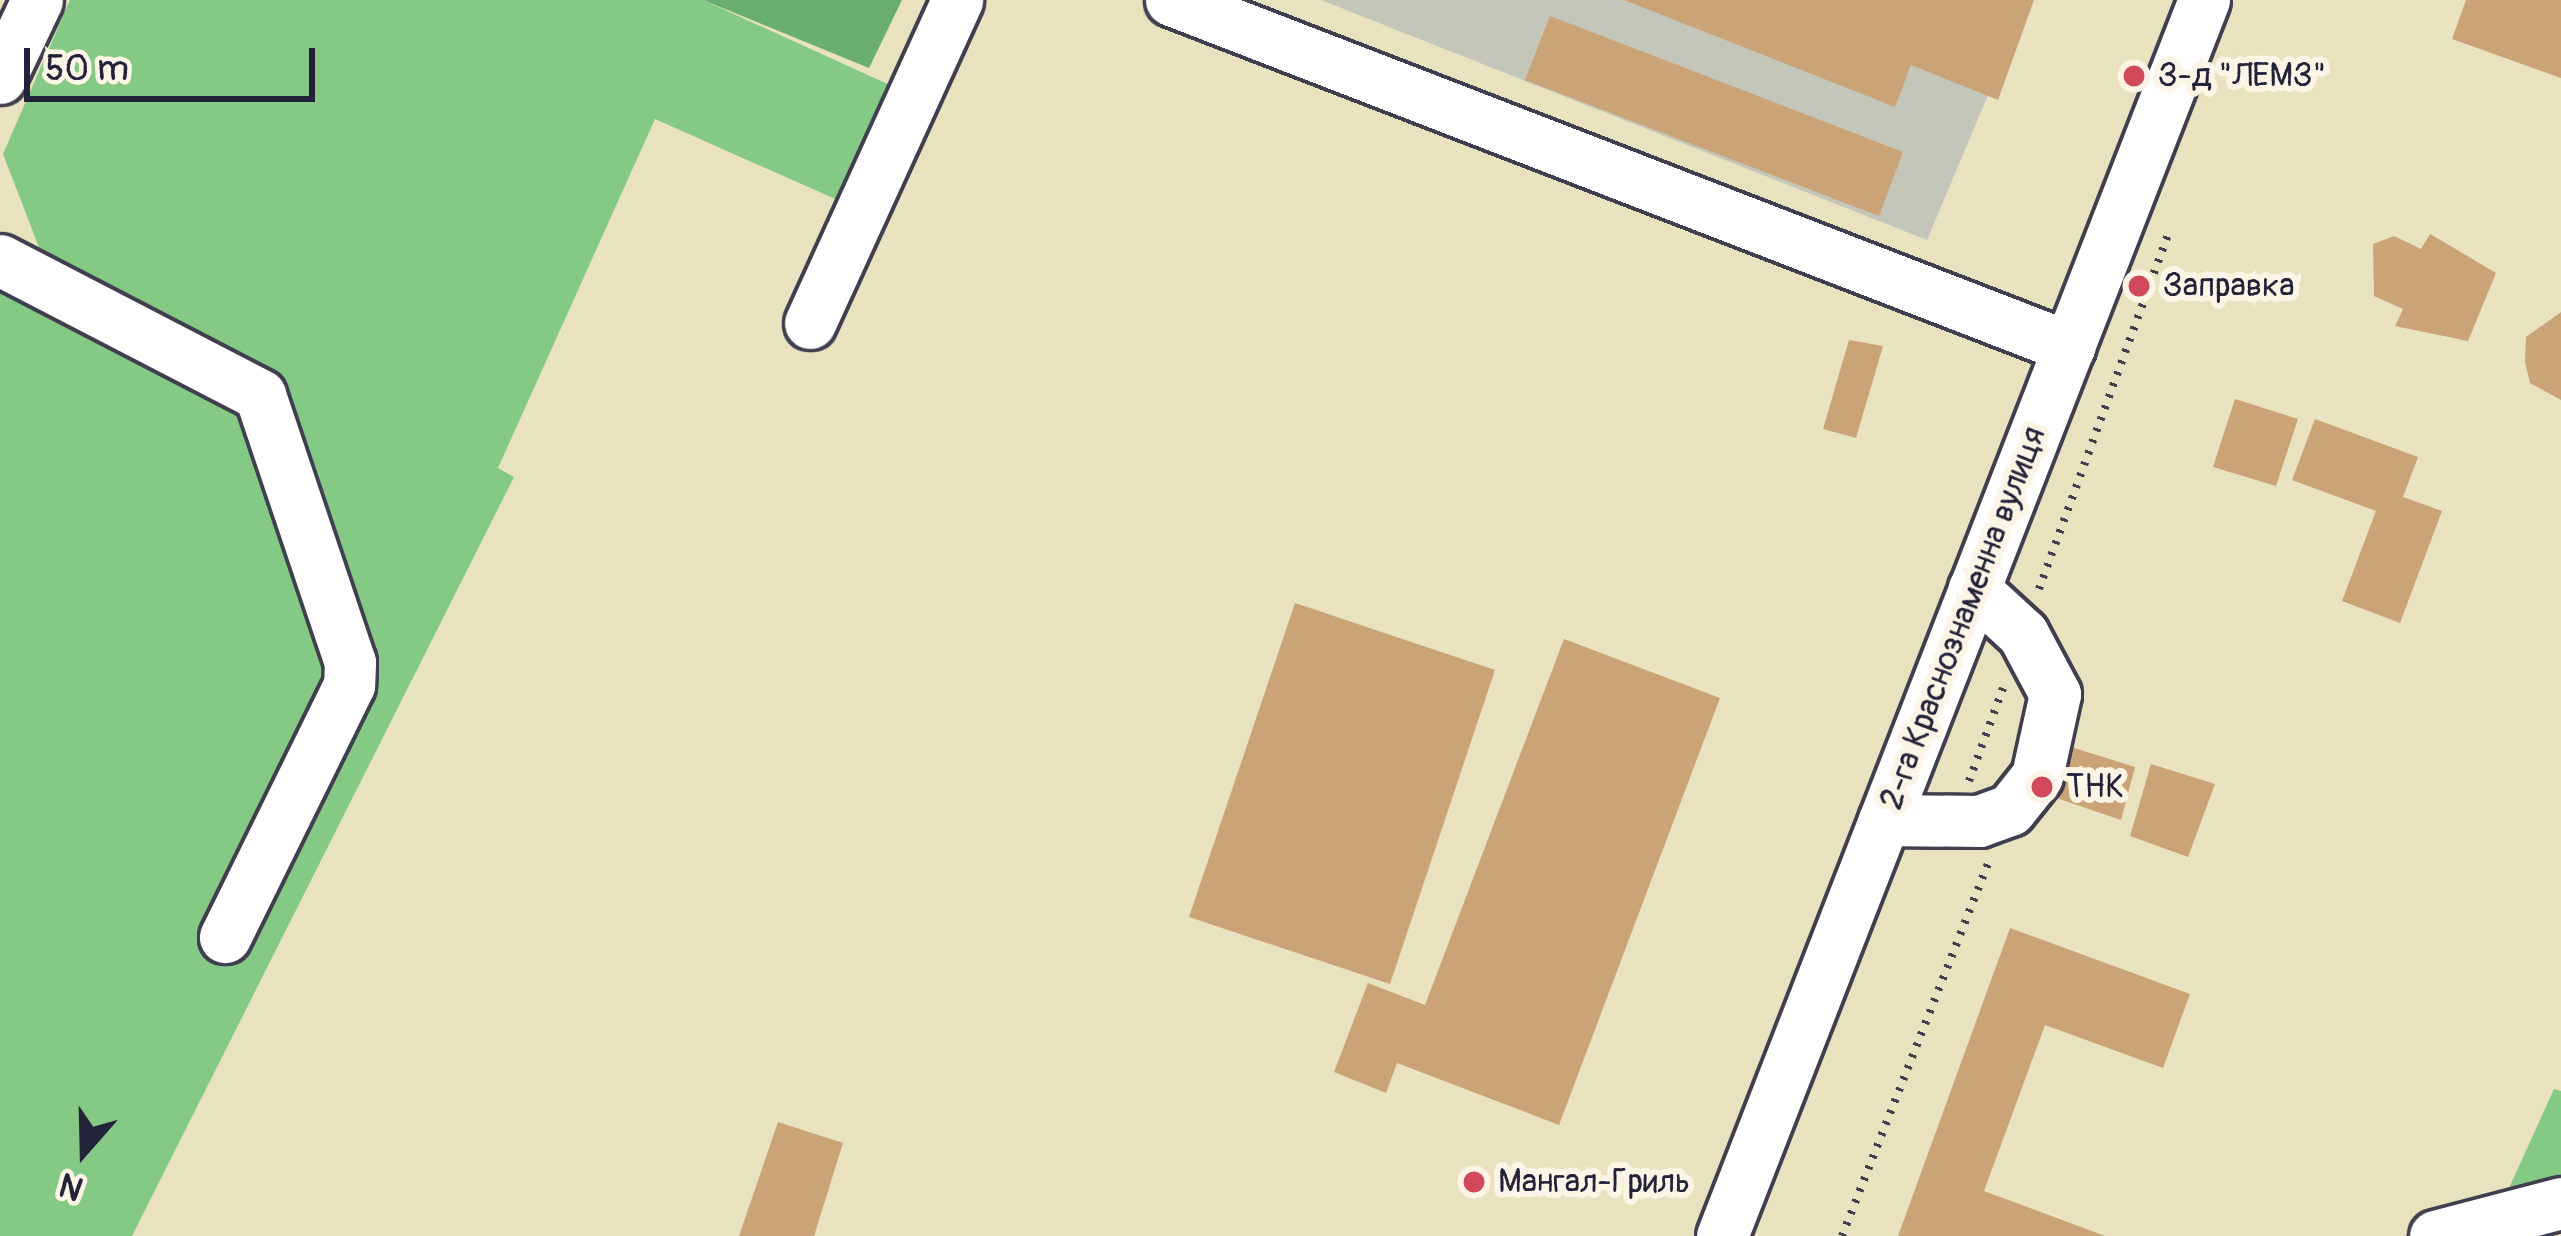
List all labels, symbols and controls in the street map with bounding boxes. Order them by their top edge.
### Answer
scale bar [30,24,321,98]
text: 50 m [45,46,129,91]
place label: З-д "ЛЕМЗ" [2158,56,2326,96]
marker: З-д "ЛЕМЗ" [2121,63,2147,89]
place label: Заправка [2163,266,2294,306]
marker: Заправка [2126,273,2152,299]
street label: 2-га Краснознаменна вулиця [1872,421,2054,815]
place label: ТНК [2066,767,2124,807]
marker: ТНК [2029,774,2055,800]
north arrow [24,1092,144,1212]
place label: Мангал-Гриль [1498,1162,1690,1202]
text: N [54,1163,89,1209]
marker: Мангал-Гриль [1461,1169,1487,1195]

